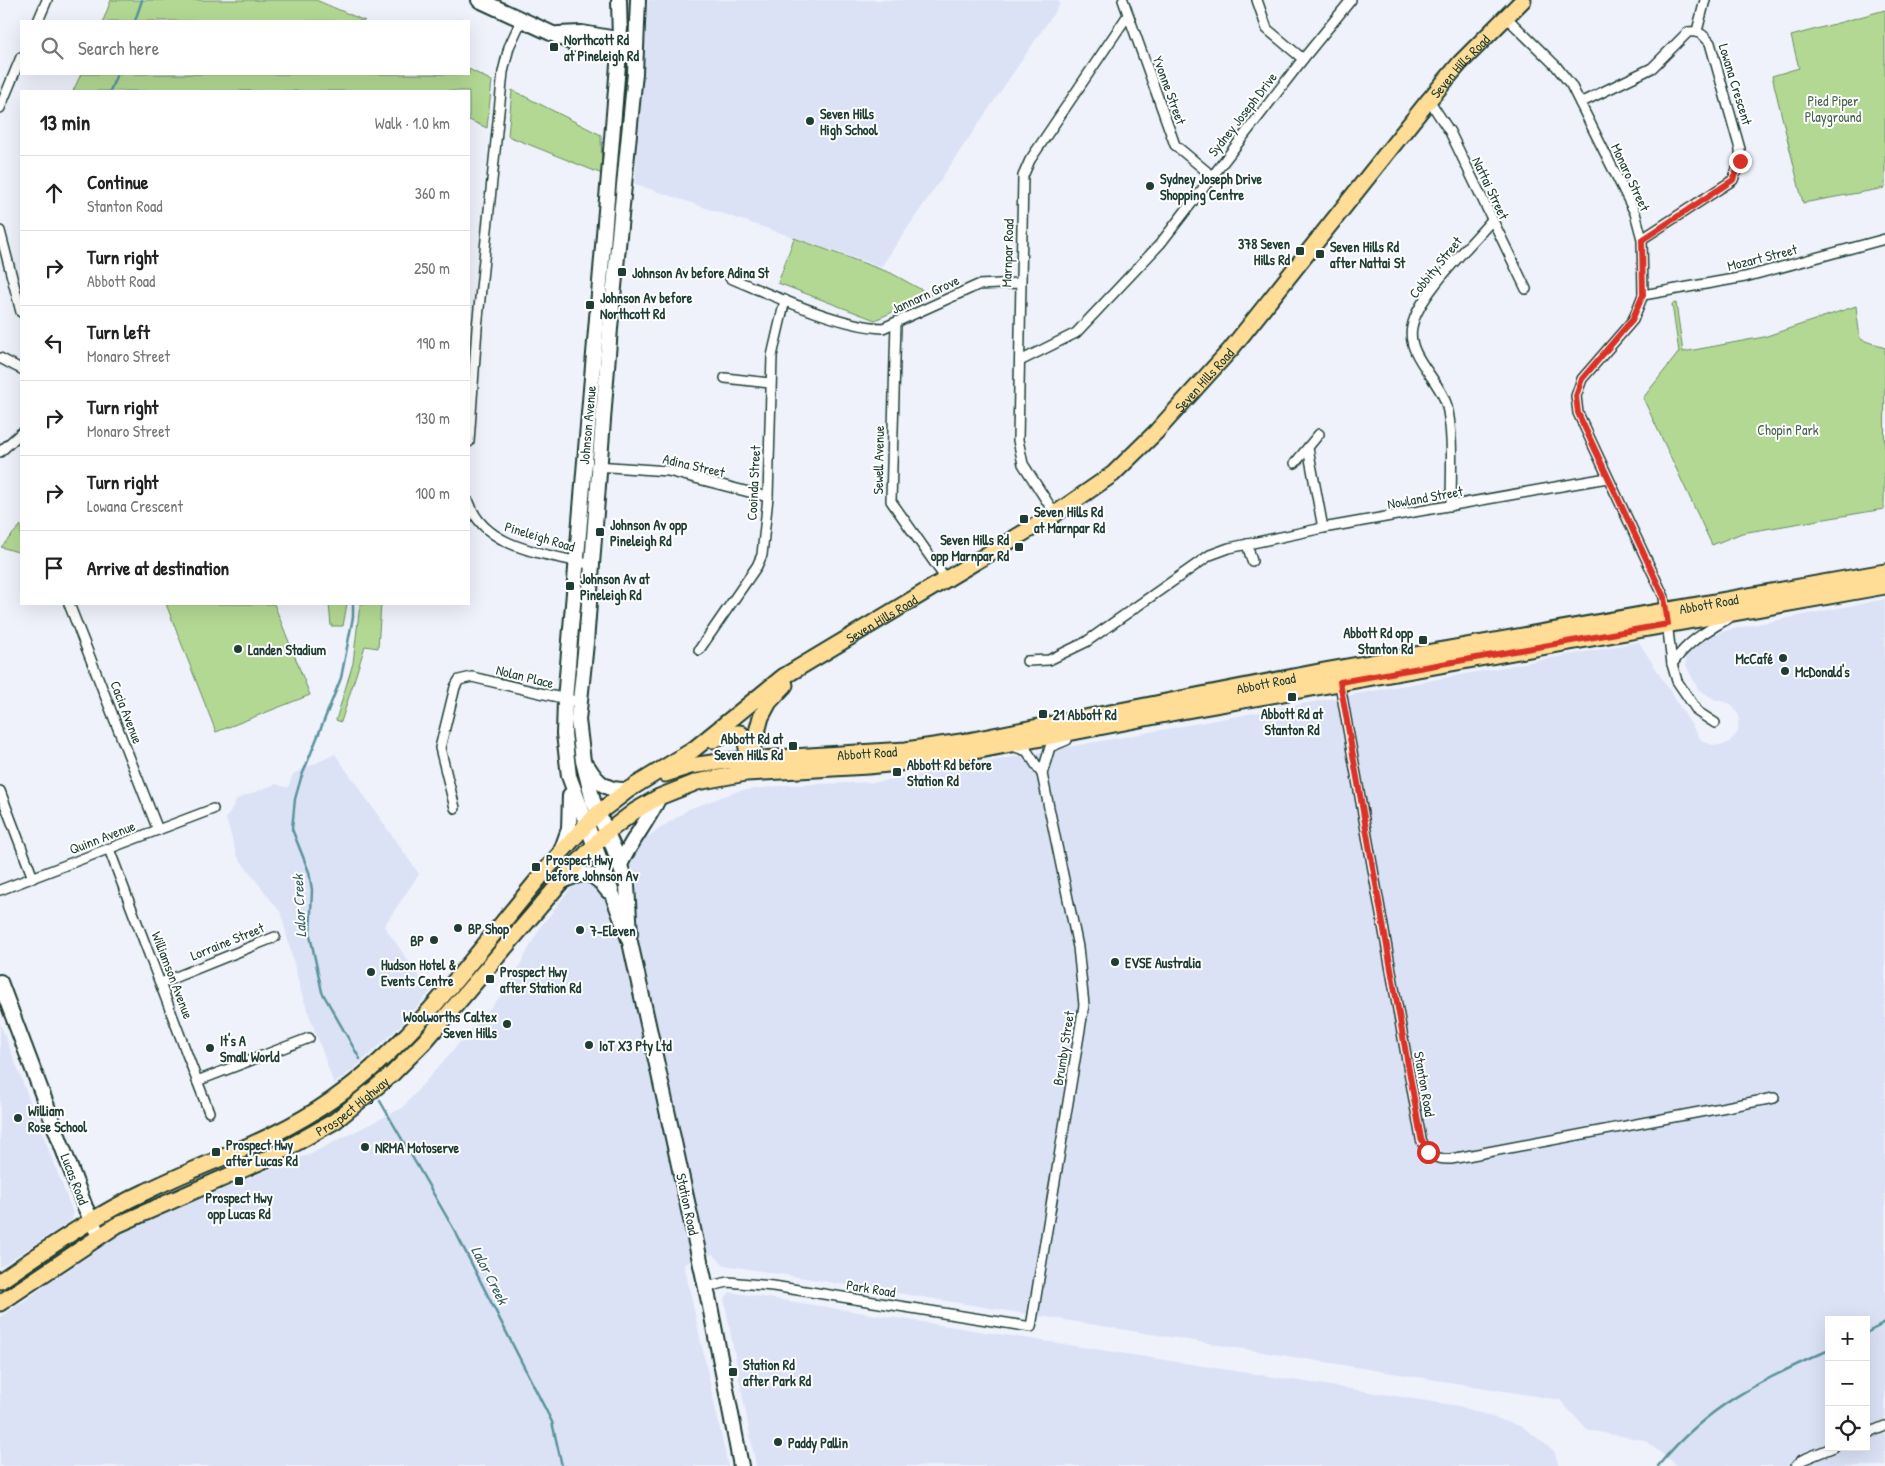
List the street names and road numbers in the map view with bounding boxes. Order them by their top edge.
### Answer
street label: Seven Hills Road [1425,29,1494,102]
street label: Lowana Crescent [1715,41,1757,127]
street label: Yvonne Street [1149,53,1191,127]
street label: Sydney Joseph Drive [1203,68,1282,161]
street label: Monaro Street [1607,140,1655,214]
street label: Nattai Street [1468,154,1514,223]
street label: Marnpar Road [996,218,1019,288]
street label: Cobbity Street [1404,232,1467,303]
street label: Mozart Street [1725,239,1799,275]
street label: Jannarn Grove [888,270,962,318]
street label: Seven Hills Road [1170,343,1238,415]
street label: Johnson Avenue [574,384,600,465]
street label: Sewell Avenue [868,425,888,495]
street label: Cooinda Street [742,445,764,521]
street label: Adina Street [661,449,727,481]
street label: Nowland Street [1386,481,1464,513]
street label: Pineleigh Road [502,516,578,557]
street label: Abbott Road [1678,588,1740,618]
street label: Seven Hills Road [842,589,921,647]
street label: Nolan Place [494,660,556,692]
street label: Abbott Road [1234,667,1297,698]
street label: Cacia Avenue [106,678,148,747]
street label: Abbott Road [837,741,898,764]
street label: Quinn Avenue [66,816,138,858]
street label: Lorraine Street [187,918,267,964]
street label: Williamson Avenue [148,929,199,1022]
street label: Brumby Street [1048,1009,1079,1087]
street label: Stanton Road [1410,1050,1440,1119]
street label: Prospect Highway [312,1071,393,1140]
street label: Lucas Road [57,1151,94,1208]
street label: Station Road [672,1171,704,1237]
street label: Park Road [845,1275,898,1301]

